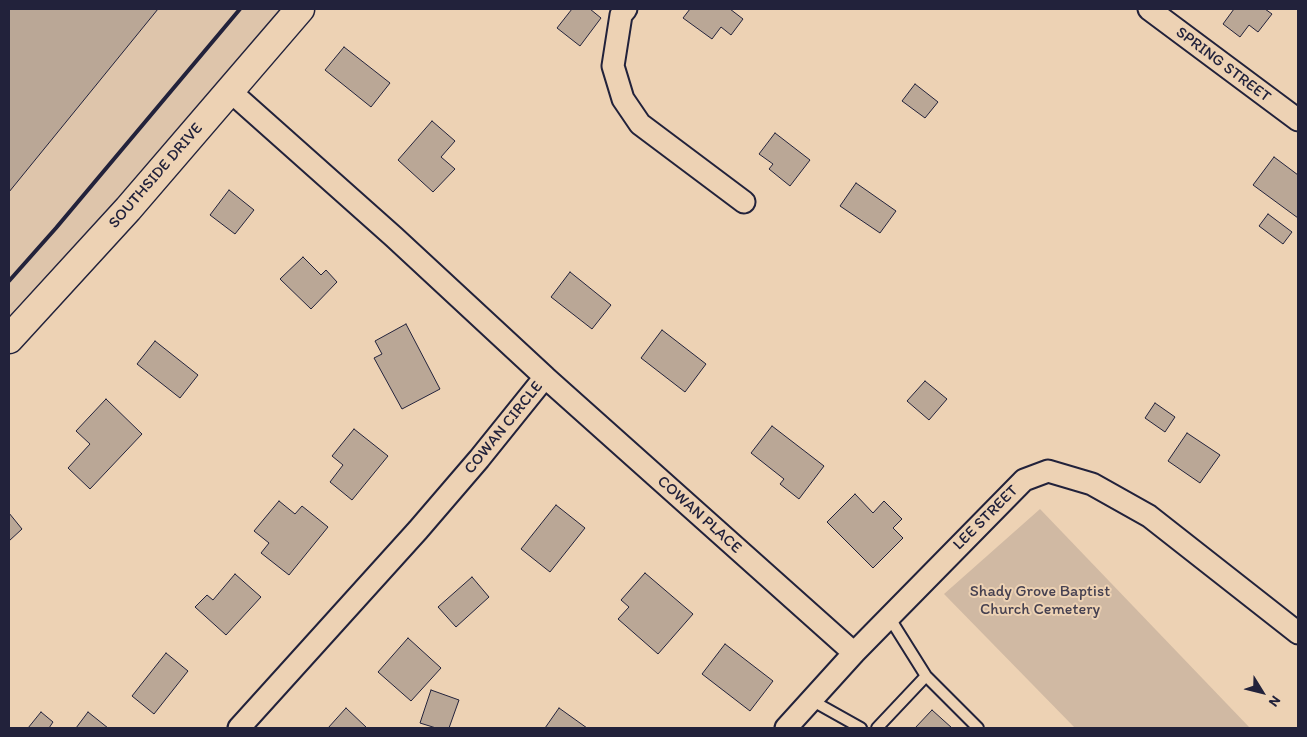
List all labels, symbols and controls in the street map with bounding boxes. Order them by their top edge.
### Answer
street label: SPRING STREET [1172,23,1274,107]
street label: SOUTHSIDE DRIVE [105,119,207,233]
street label: COWAN CIRCLE [461,378,547,478]
street label: COWAN PLACE [653,472,745,558]
street label: LEE STREET [949,481,1023,555]
park label: Shady Grove Baptist Church Cemetery [970,582,1110,620]
north arrow [1237,667,1287,717]
text: N [1265,692,1284,710]

